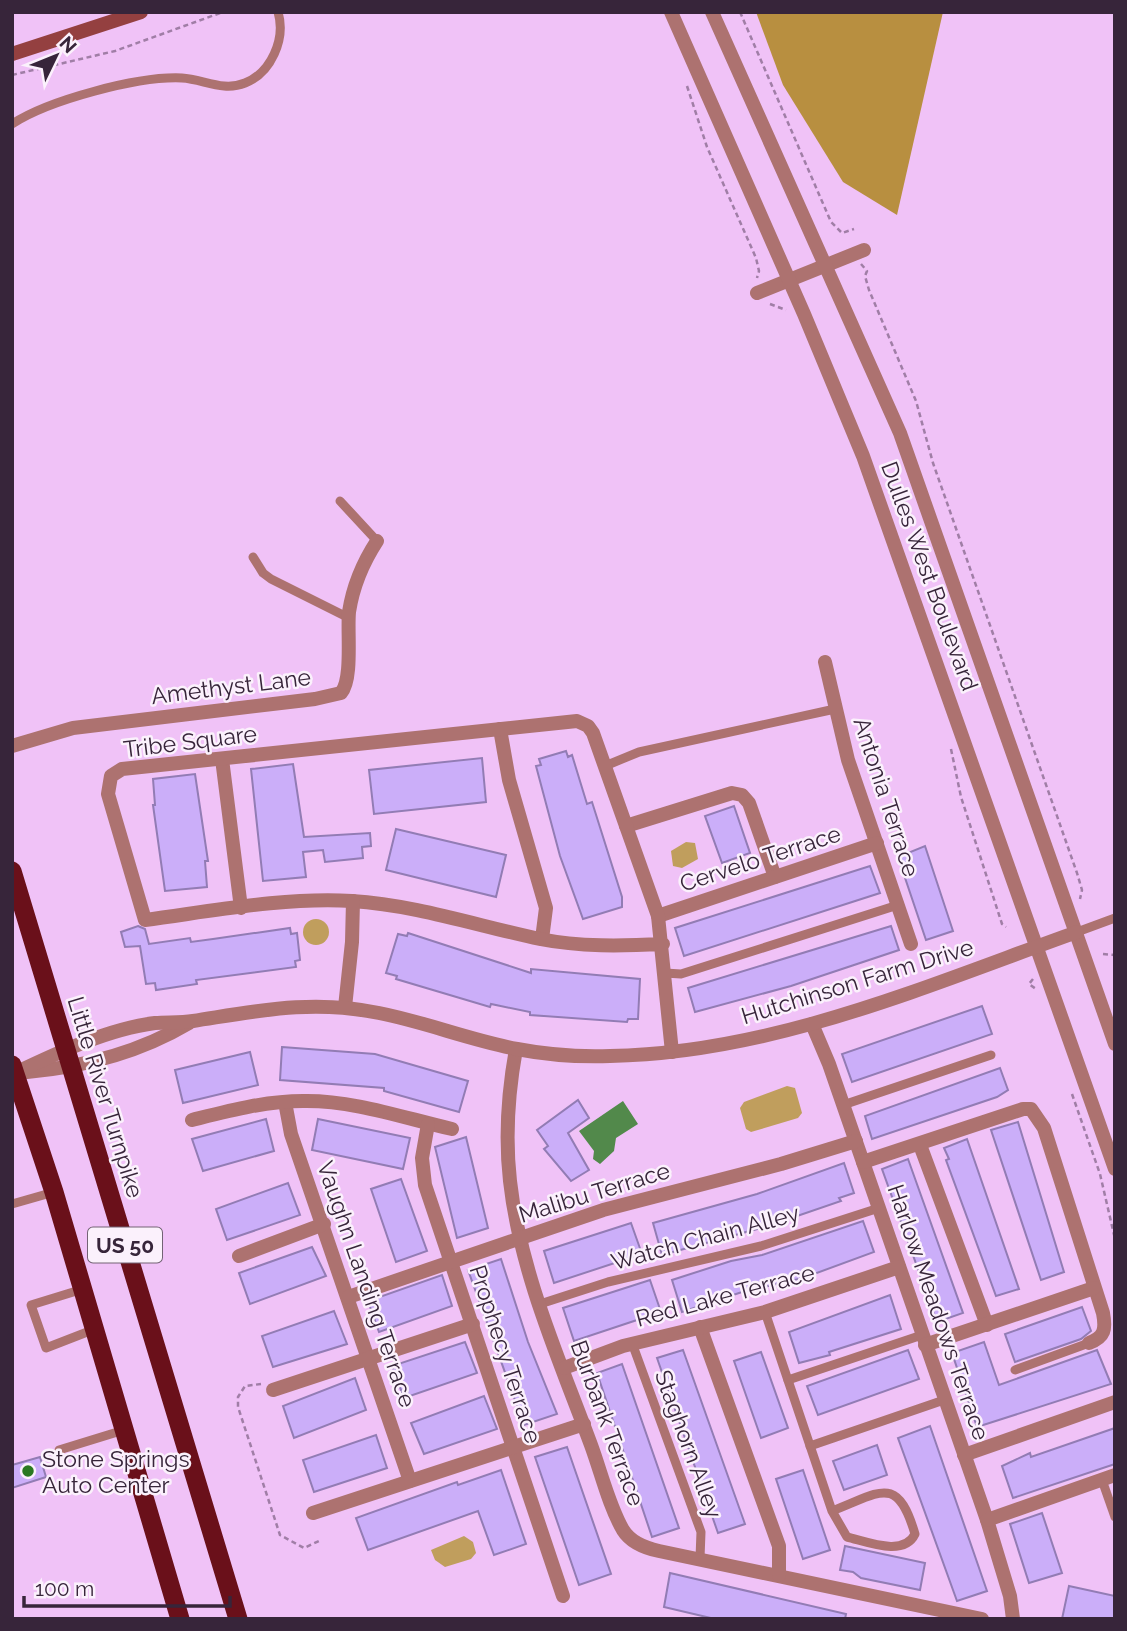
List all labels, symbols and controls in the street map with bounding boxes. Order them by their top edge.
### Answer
north arrow [21,21,91,91]
text: N [55,32,81,57]
street label: Dulles West Boulevard [876,458,984,694]
street label: Amethyst Lane [150,663,312,709]
street label: Antonia Terrace [849,714,925,880]
street label: Tribe Square [122,719,258,763]
street label: Cervelo Terrace [676,819,844,897]
street label: Hutchinson Farm Drive [738,933,976,1029]
street label: Little River Turnpike [63,993,149,1201]
street label: Malibu Terrace [515,1156,673,1228]
street label: Vaughn Landing Terrace [312,1157,422,1411]
street label: Harlow Meadows Terrace [882,1181,996,1443]
street label: Watch Chain Alley [608,1199,802,1275]
road number: US 50 [88,1228,162,1262]
street label: Red Lake Terrace [633,1258,817,1332]
street label: Prophecy Terrace [464,1261,548,1447]
street label: Burbank Terrace [566,1337,650,1509]
street label: Staghorn Alley [650,1366,728,1522]
place label: Stone Springs Auto Center [42,1445,190,1498]
marker: Stone Springs Auto Center [20,1463,36,1479]
scale bar [24,1564,231,1608]
text: 100 m [35,1576,94,1601]

